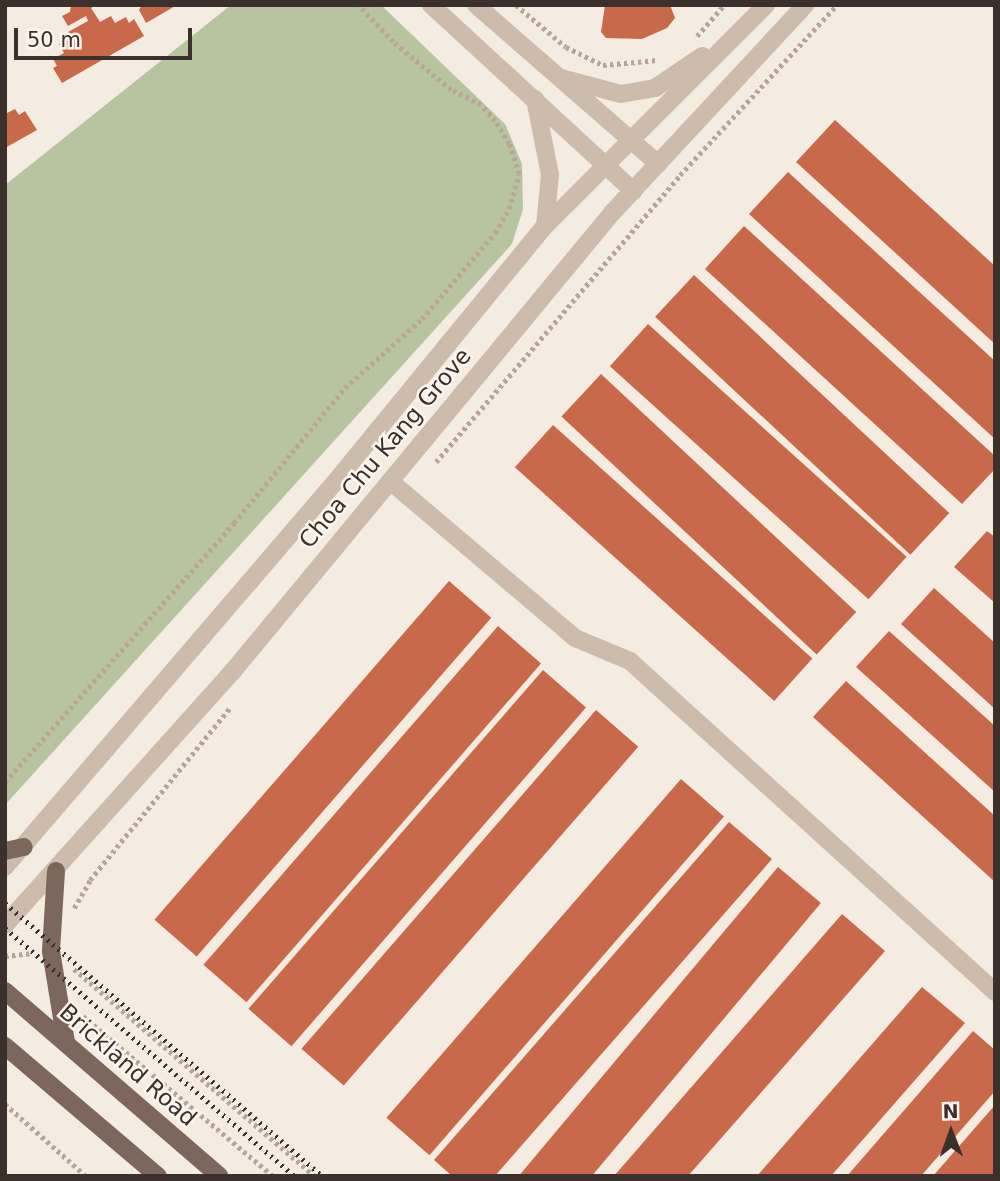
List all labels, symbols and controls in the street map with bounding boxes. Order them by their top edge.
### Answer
scale bar [18,14,196,58]
text: 50 m [27,28,81,52]
street label: Choa Chu Kang Grove [293,342,477,554]
street label: Brickland Road [54,998,202,1132]
north arrow [916,1097,986,1167]
text: N [942,1100,959,1122]

